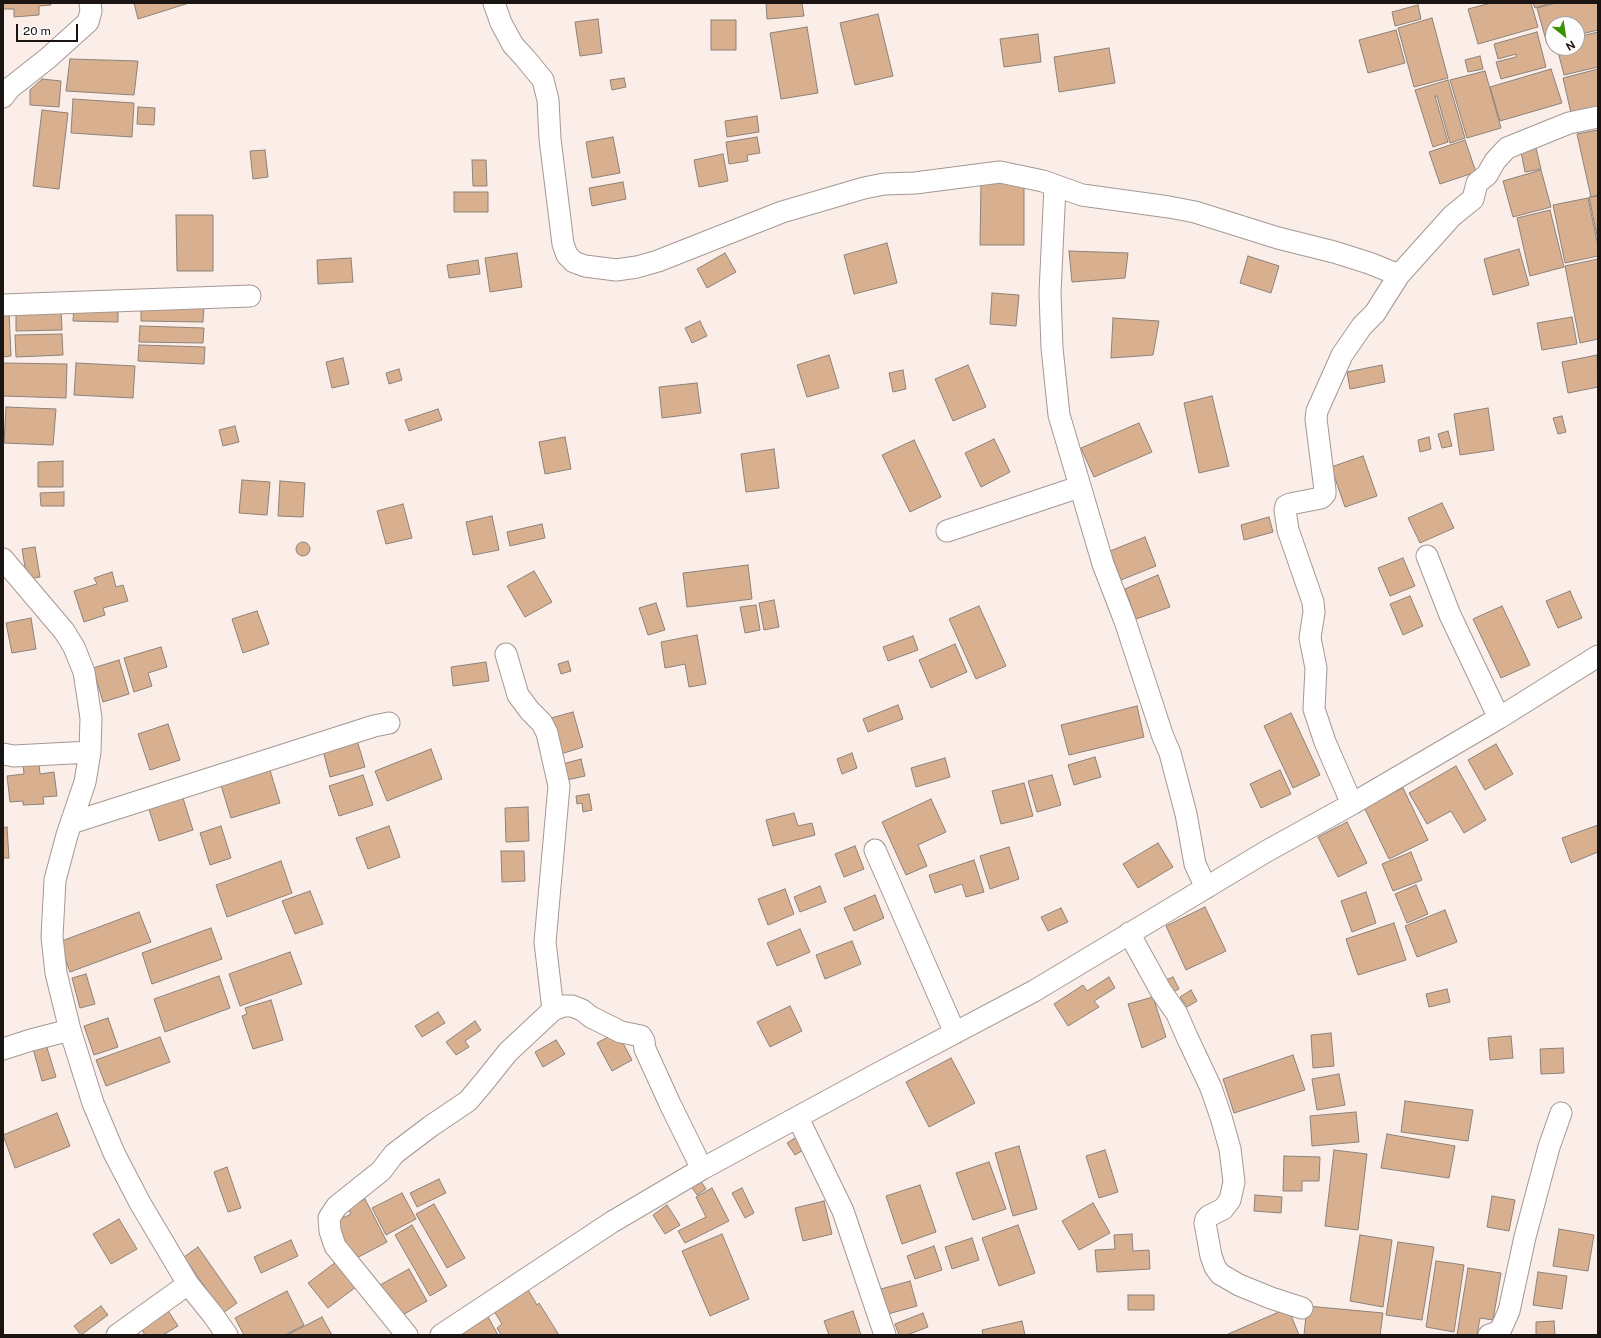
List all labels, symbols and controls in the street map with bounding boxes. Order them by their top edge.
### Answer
scale bar [18,16,80,42]
north arrow [1545,16,1585,56]
text: 20 m [23,24,51,38]
text: N [1564,38,1577,53]

